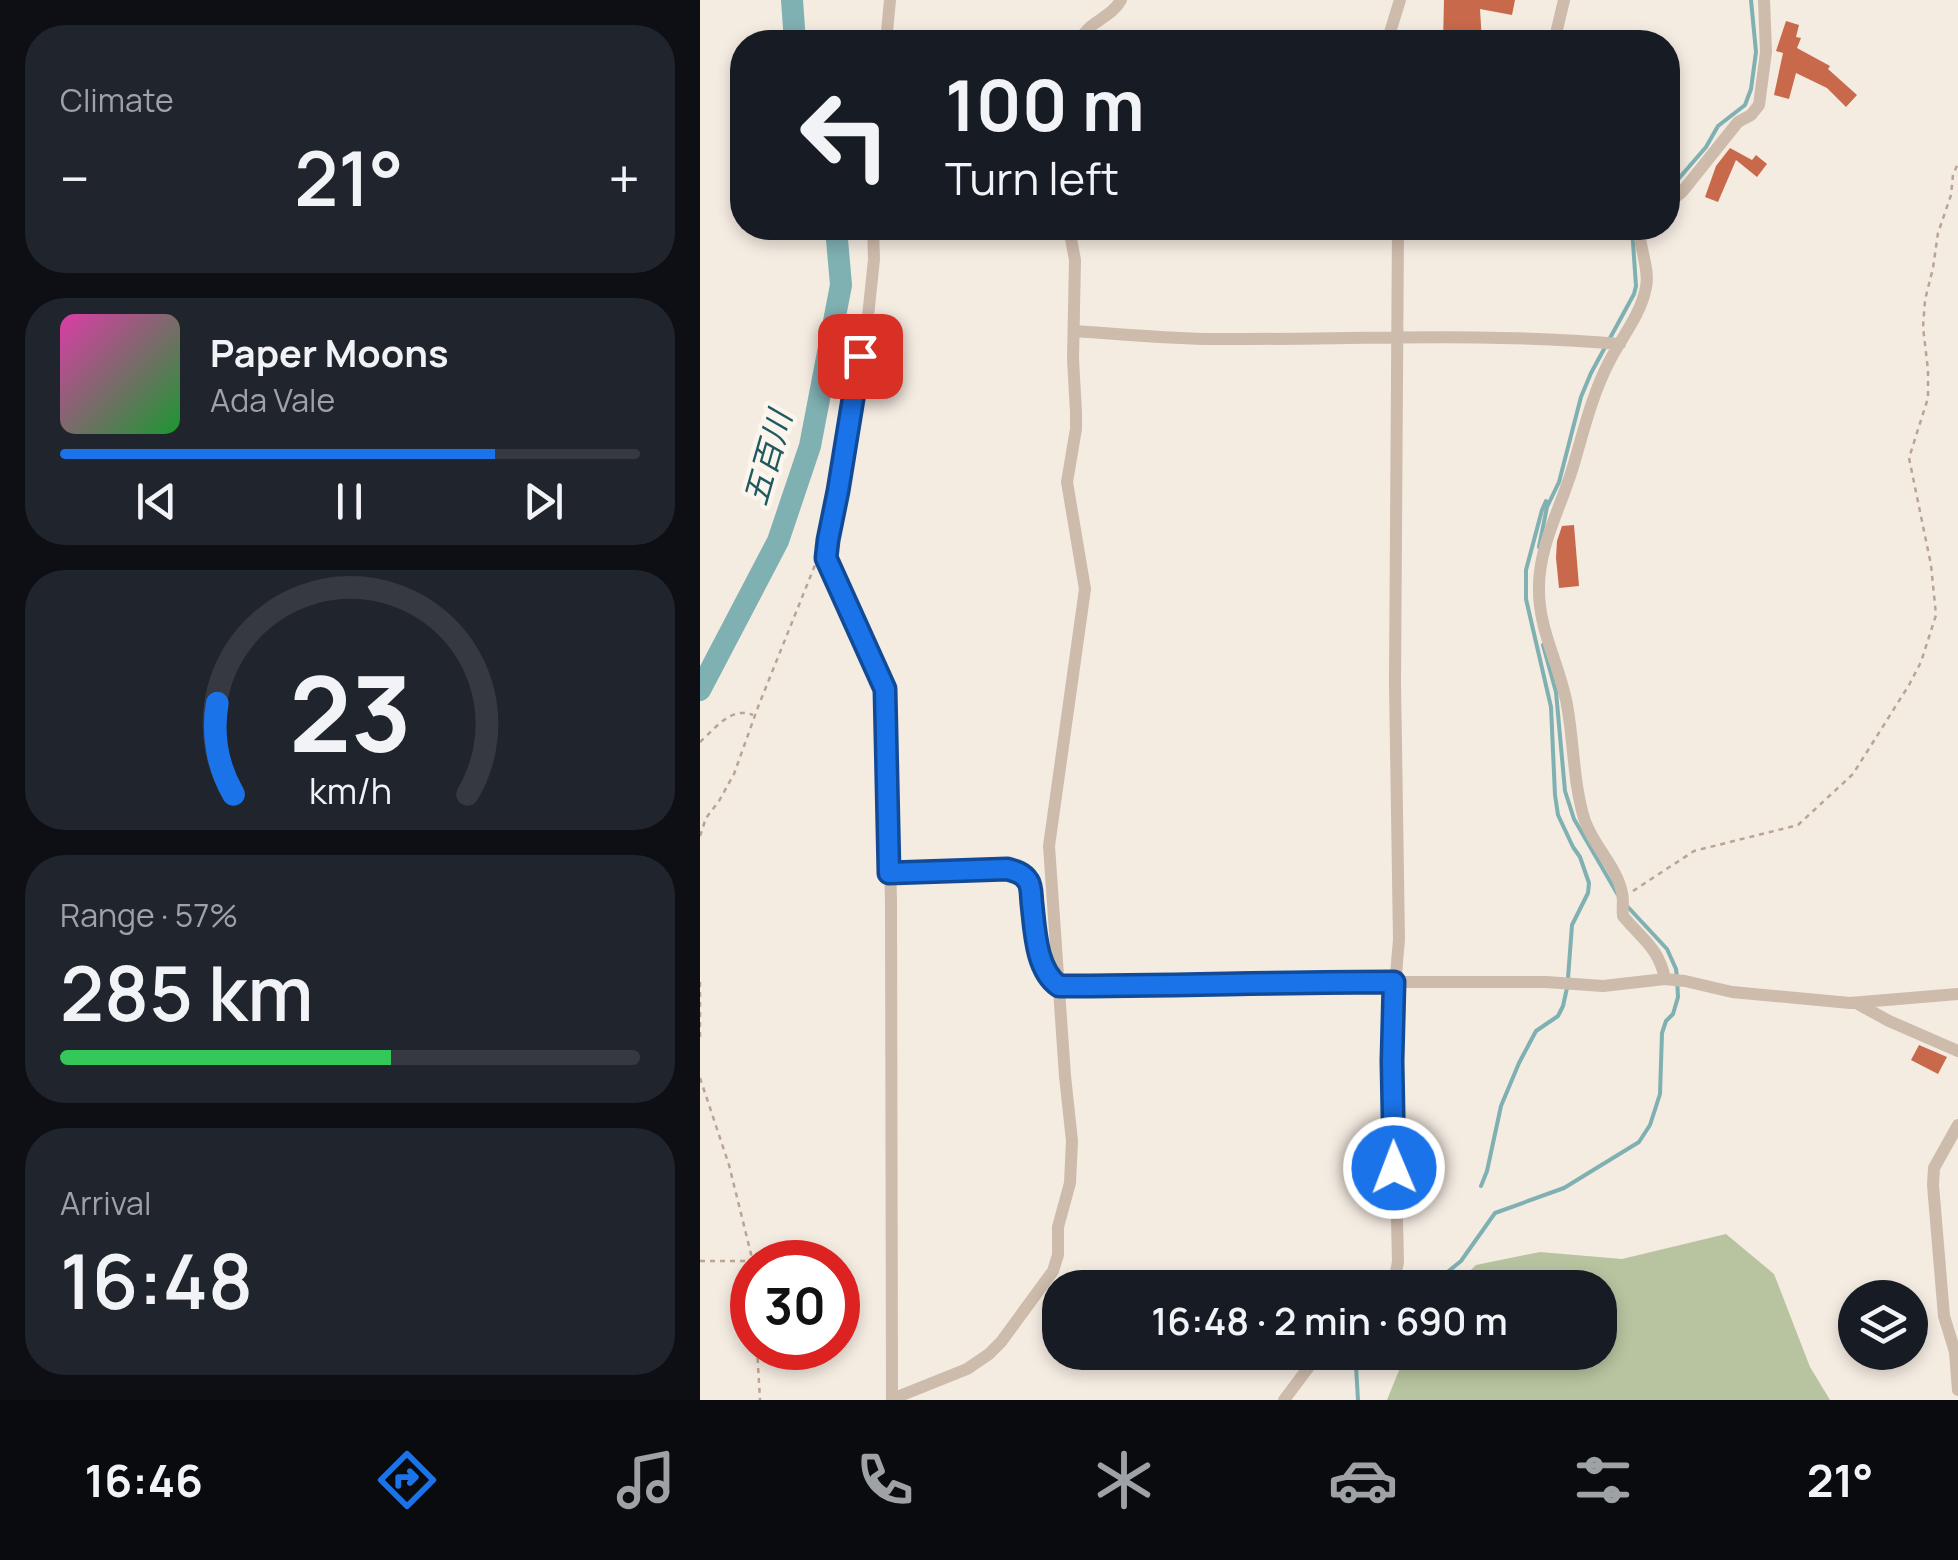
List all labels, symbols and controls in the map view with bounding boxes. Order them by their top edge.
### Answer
text: 100 m [945,56,1145,152]
icon: left [780,70,910,200]
text: Climate [60,78,174,122]
text: 21° [294,126,404,229]
text: − [60,140,90,216]
text: + [608,140,640,216]
text: Turn left [945,147,1119,209]
pin [818,314,903,399]
text: Paper Moons [210,326,449,378]
icon: arrive [833,329,888,384]
text: Ada Vale [210,378,335,422]
water label: 五百川 [733,403,802,510]
icon: previous [129,474,184,529]
icon: pause [322,474,377,529]
icon: next [516,474,571,529]
text: 23 [289,641,411,783]
text: km/h [308,766,392,815]
text: Range · 57% [60,893,238,937]
text: 285 km [60,941,313,1044]
position arrow [1342,1116,1446,1220]
text: Arrival [60,1181,151,1225]
text: 16:48 [60,1229,253,1332]
speed limit sign: 30 [730,1240,860,1370]
map controls [1838,1280,1928,1370]
button: layers [1838,1280,1928,1370]
text: 16:48 · 2 min · 690 m [1151,1294,1508,1346]
icon: directions [372,1445,442,1515]
icon: music [611,1445,681,1515]
icon: phone [850,1445,920,1515]
icon: climate [1089,1445,1159,1515]
icon: car [1328,1445,1398,1515]
icon: filters [1568,1445,1638,1515]
text: 16:46 [85,1449,203,1511]
text: 21° [1807,1449,1873,1511]

